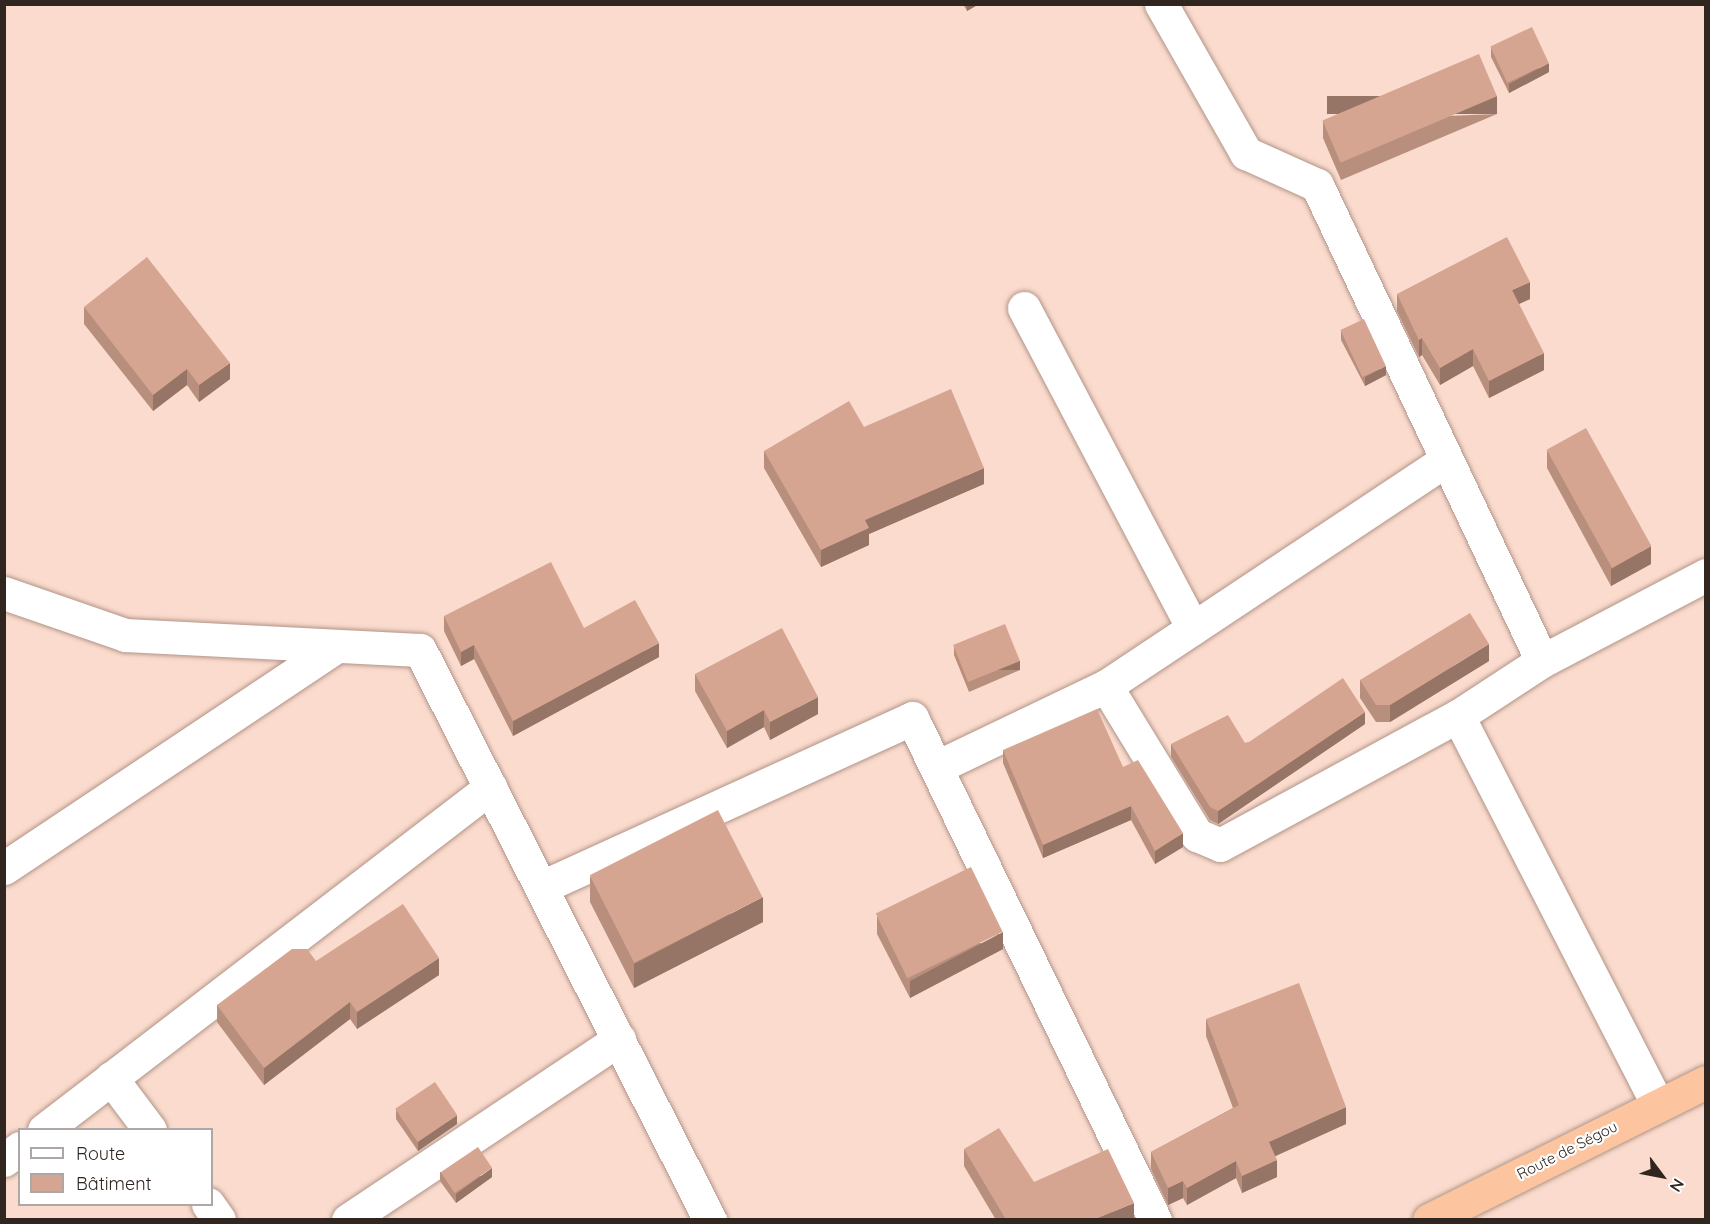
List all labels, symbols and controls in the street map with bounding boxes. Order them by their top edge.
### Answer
street label: Route de Ségou [1514,1117,1620,1183]
legend [18,1128,213,1206]
text: Route [76,1142,125,1165]
north arrow [1632,1146,1692,1206]
text: Bâtiment [76,1172,152,1195]
text: N [1666,1175,1689,1196]

